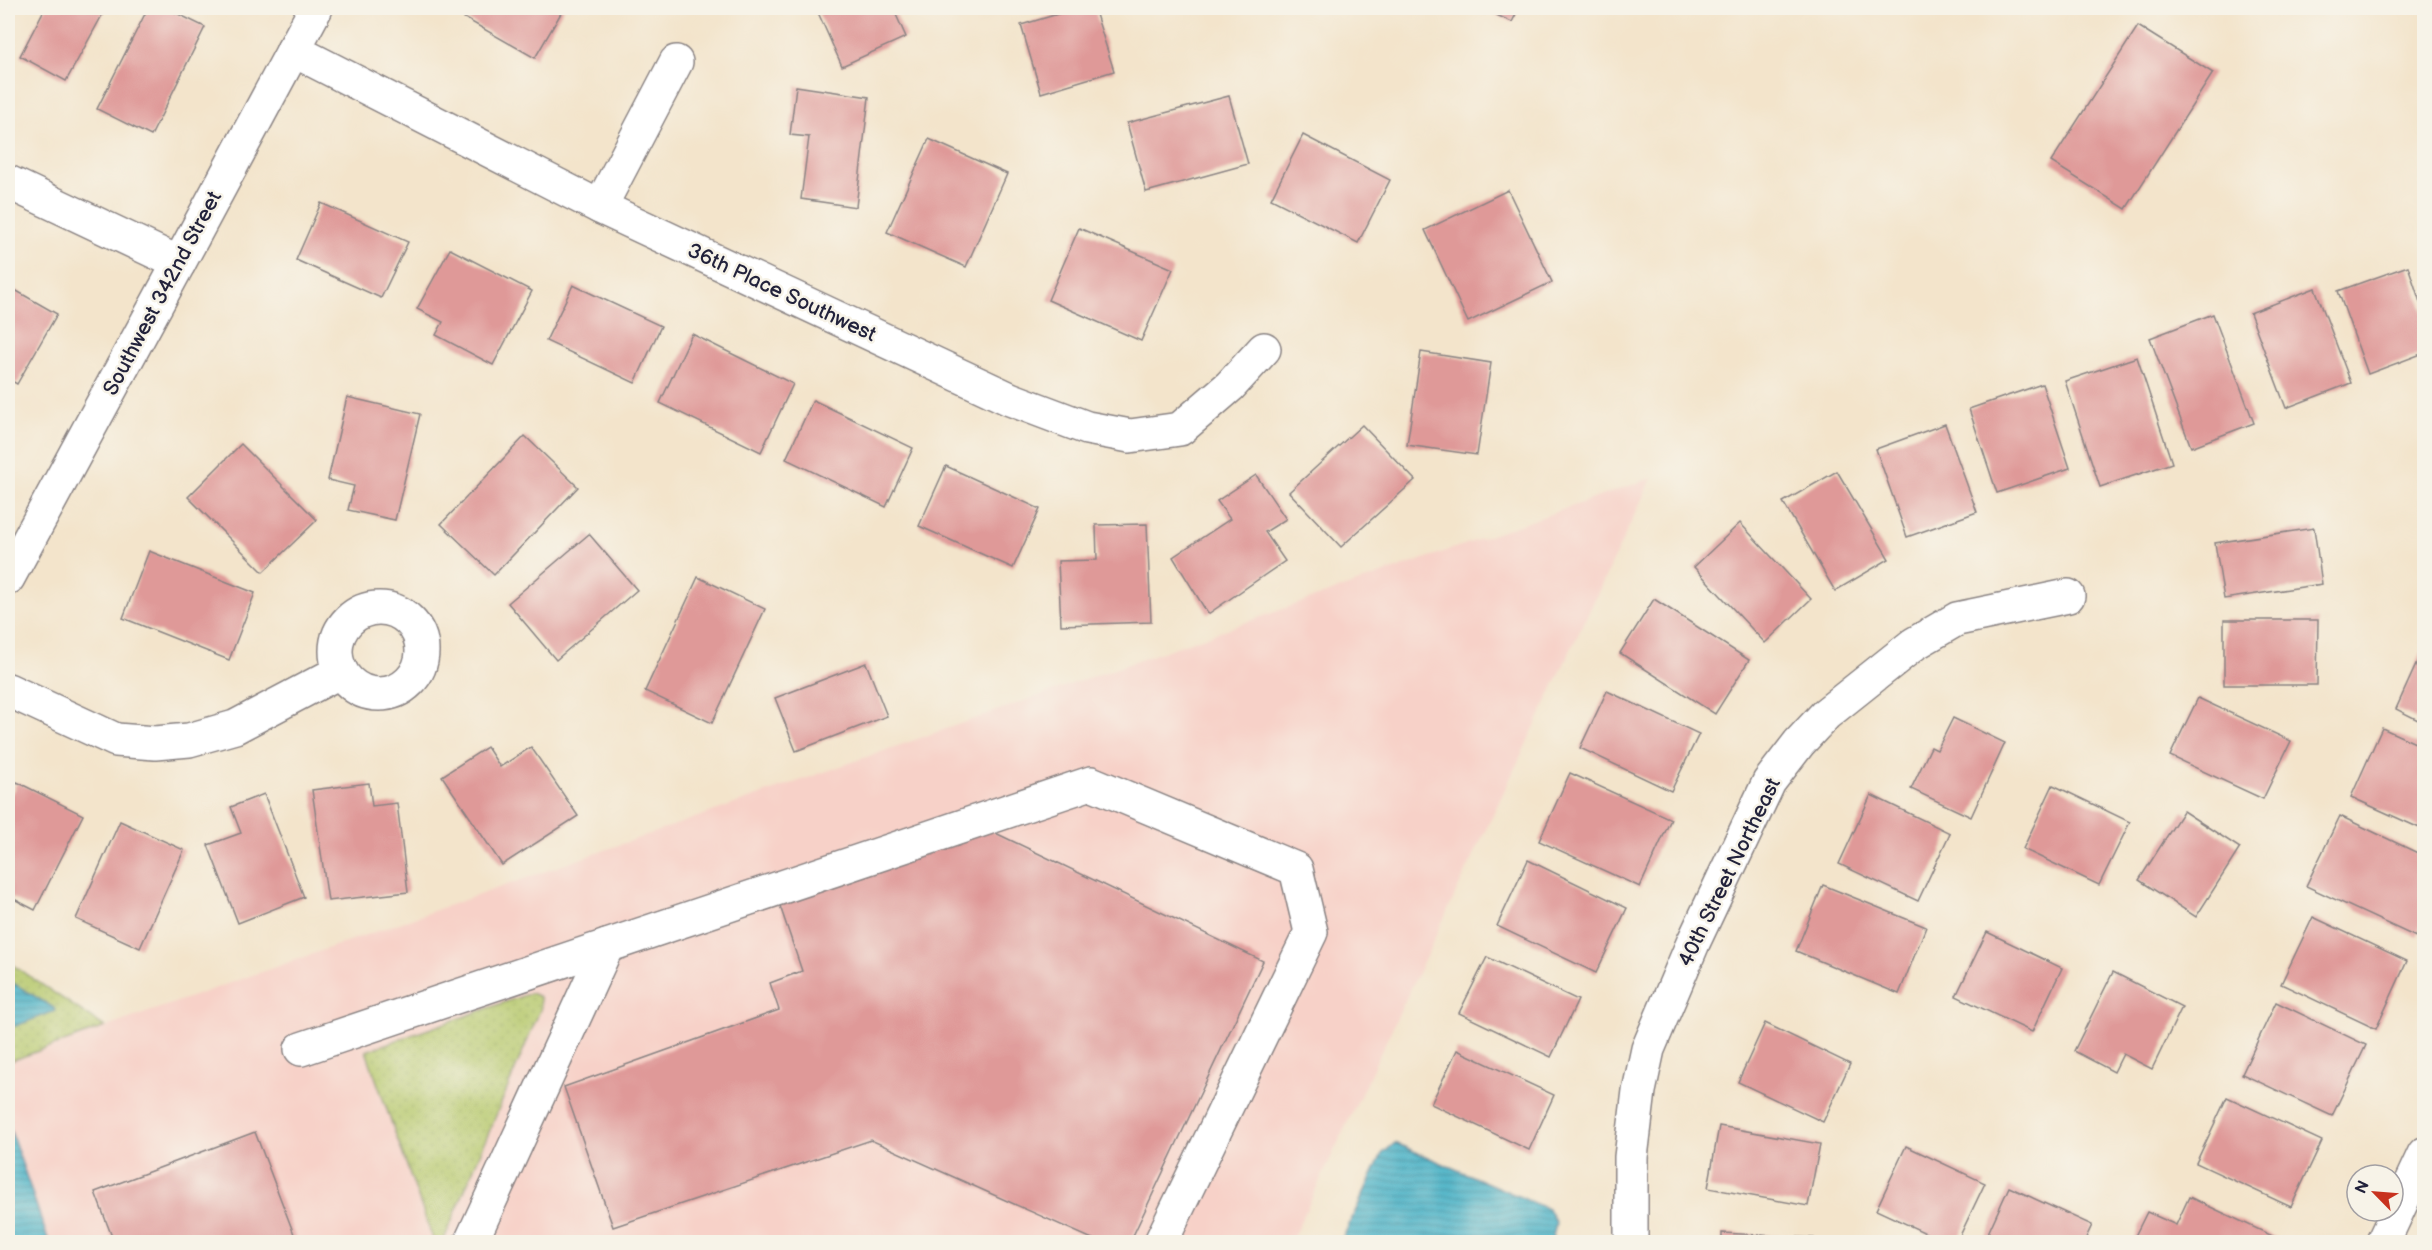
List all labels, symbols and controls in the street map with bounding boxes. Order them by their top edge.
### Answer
street label: Southwest 342nd Street [98,186,227,400]
street label: 36th Place Southwest [684,238,881,347]
street label: 40th Street Northeast [1673,773,1786,971]
north arrow [2345,1163,2405,1223]
text: N [2352,1178,2374,1197]

